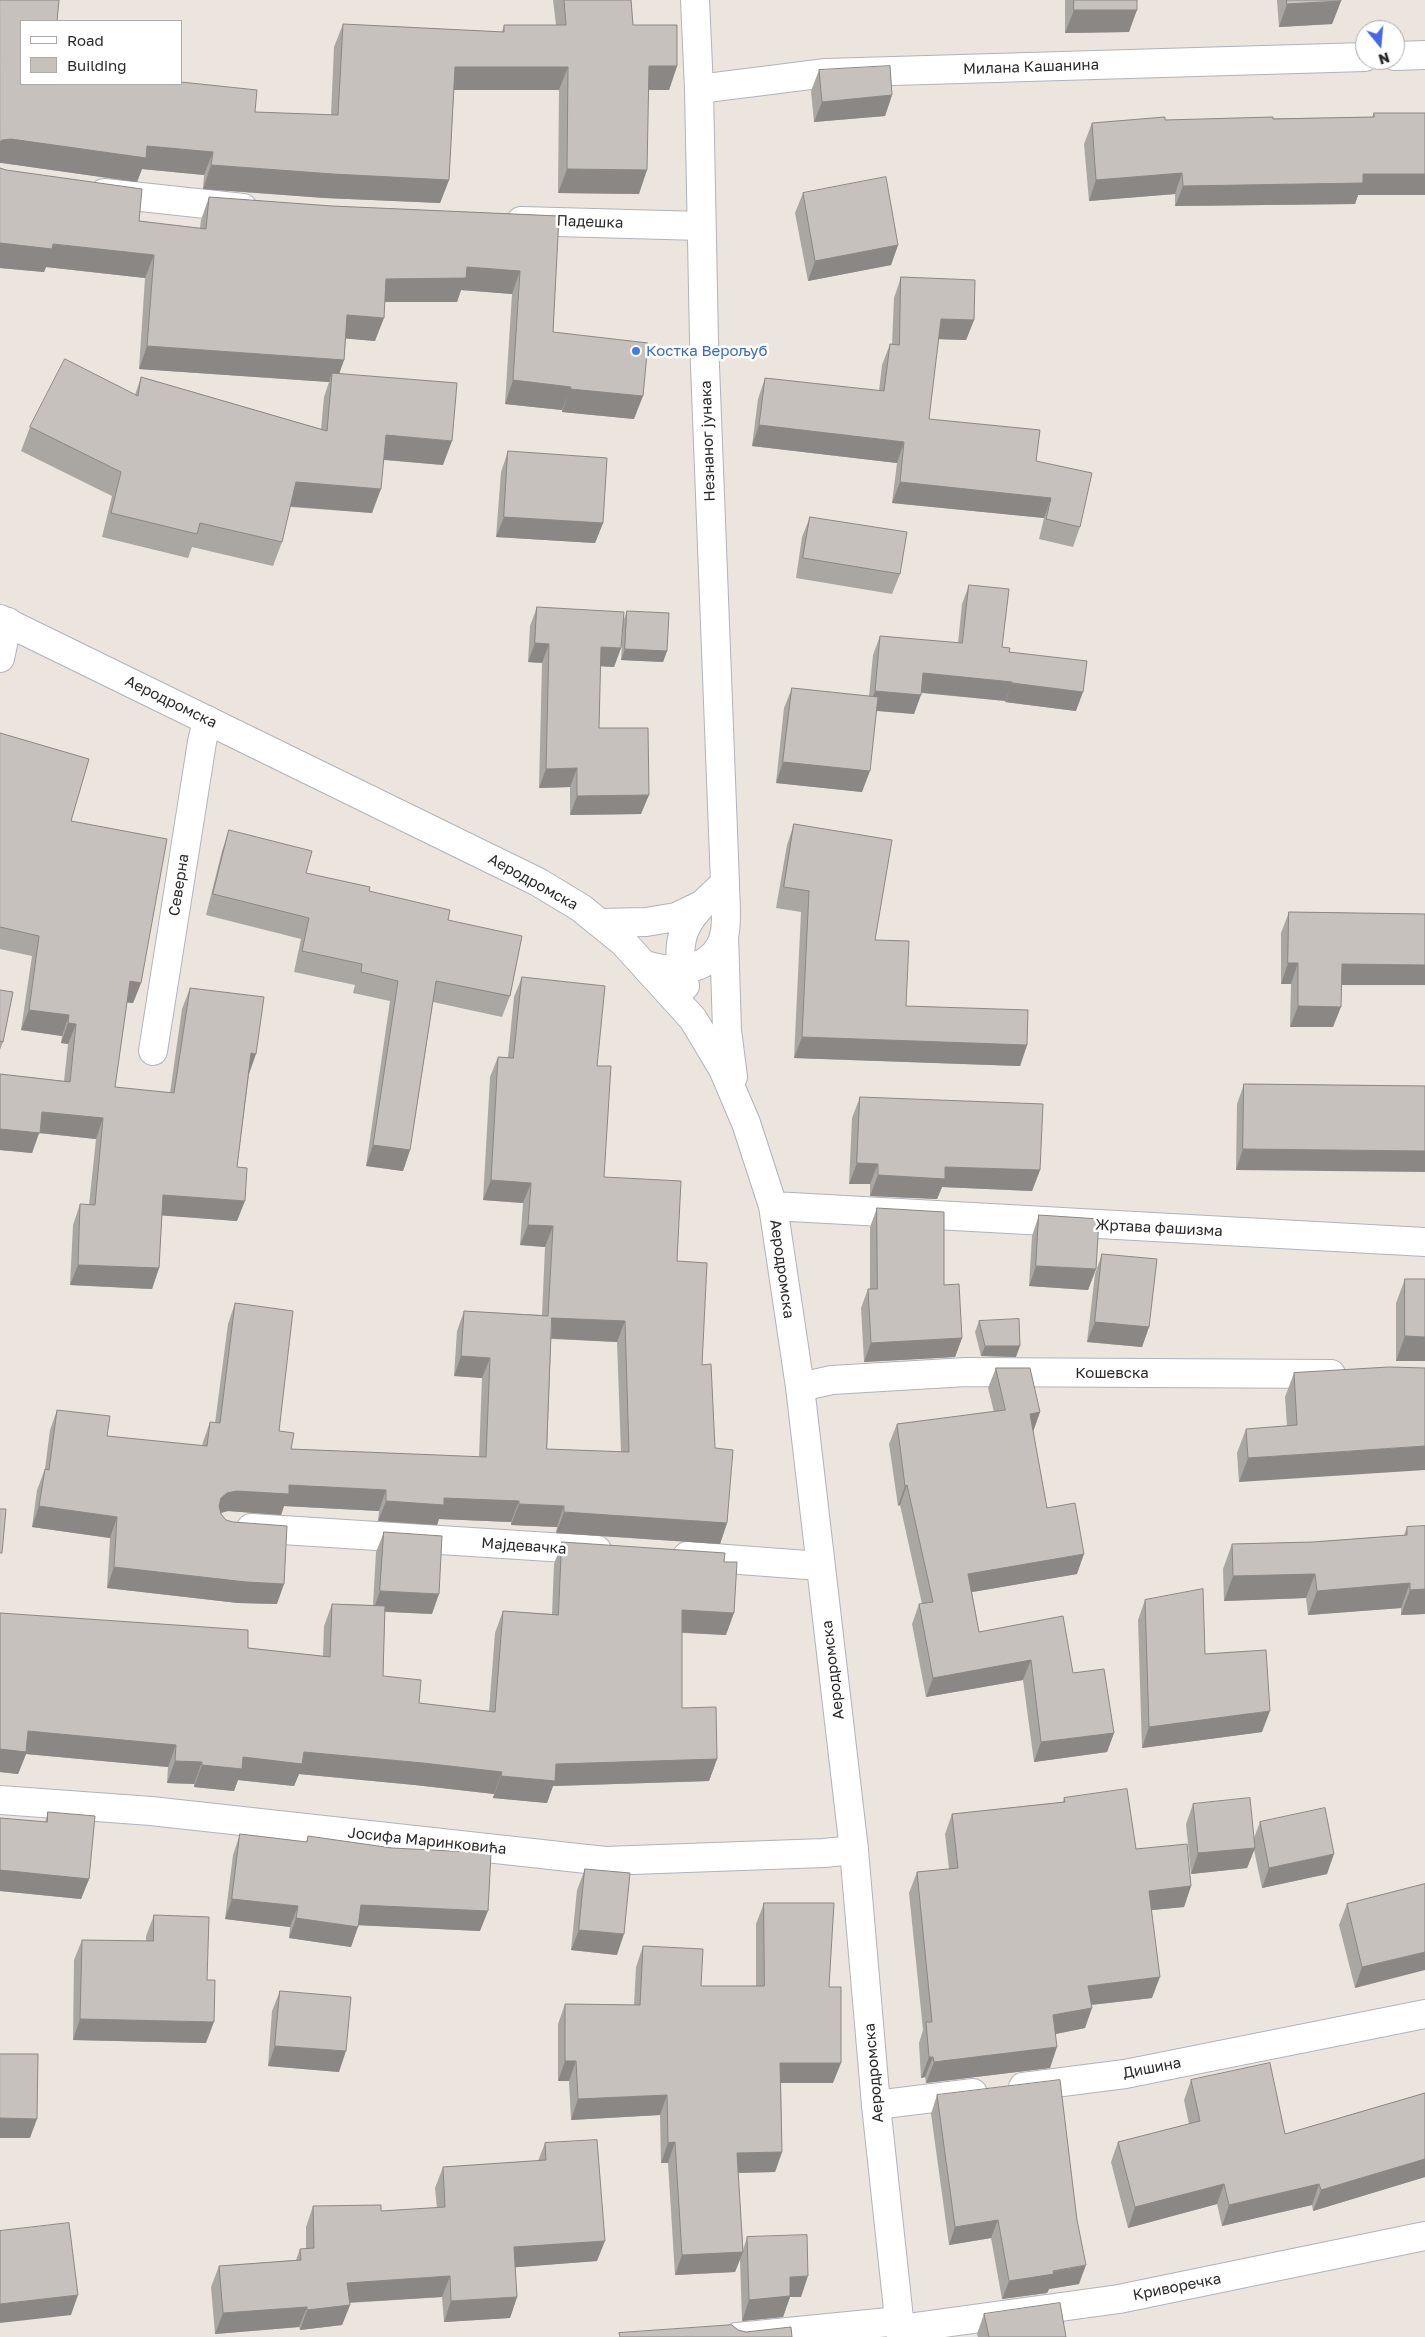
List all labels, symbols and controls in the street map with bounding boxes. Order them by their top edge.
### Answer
legend [20,20,182,85]
north arrow [1355,20,1405,70]
text: Road [67,31,104,49]
text: N [1377,49,1392,69]
text: Building [67,56,127,74]
street label: Милана Кашанина [963,56,1099,78]
street label: Падешка [556,212,624,232]
place label: Костка Верољуб [646,342,767,360]
marker: Костка Верољуб [630,345,642,357]
street label: Незнаног јунака [697,380,719,502]
street label: Аеродромска [122,672,220,732]
street label: Аеродромска [485,850,581,914]
street label: Северна [165,853,193,917]
street label: Жртава фашизма [1095,1216,1223,1240]
street label: Аеродромска [766,1218,798,1320]
street label: Кошевска [1075,1364,1149,1382]
street label: Мајдевачка [481,1534,567,1558]
street label: Аеродромска [818,1619,848,1721]
street label: Јосифа Маринковића [347,1824,507,1858]
street label: Аеродромска [861,2022,887,2124]
street label: Дишина [1121,2054,1183,2082]
street label: Криворечка [1131,2270,1223,2304]

